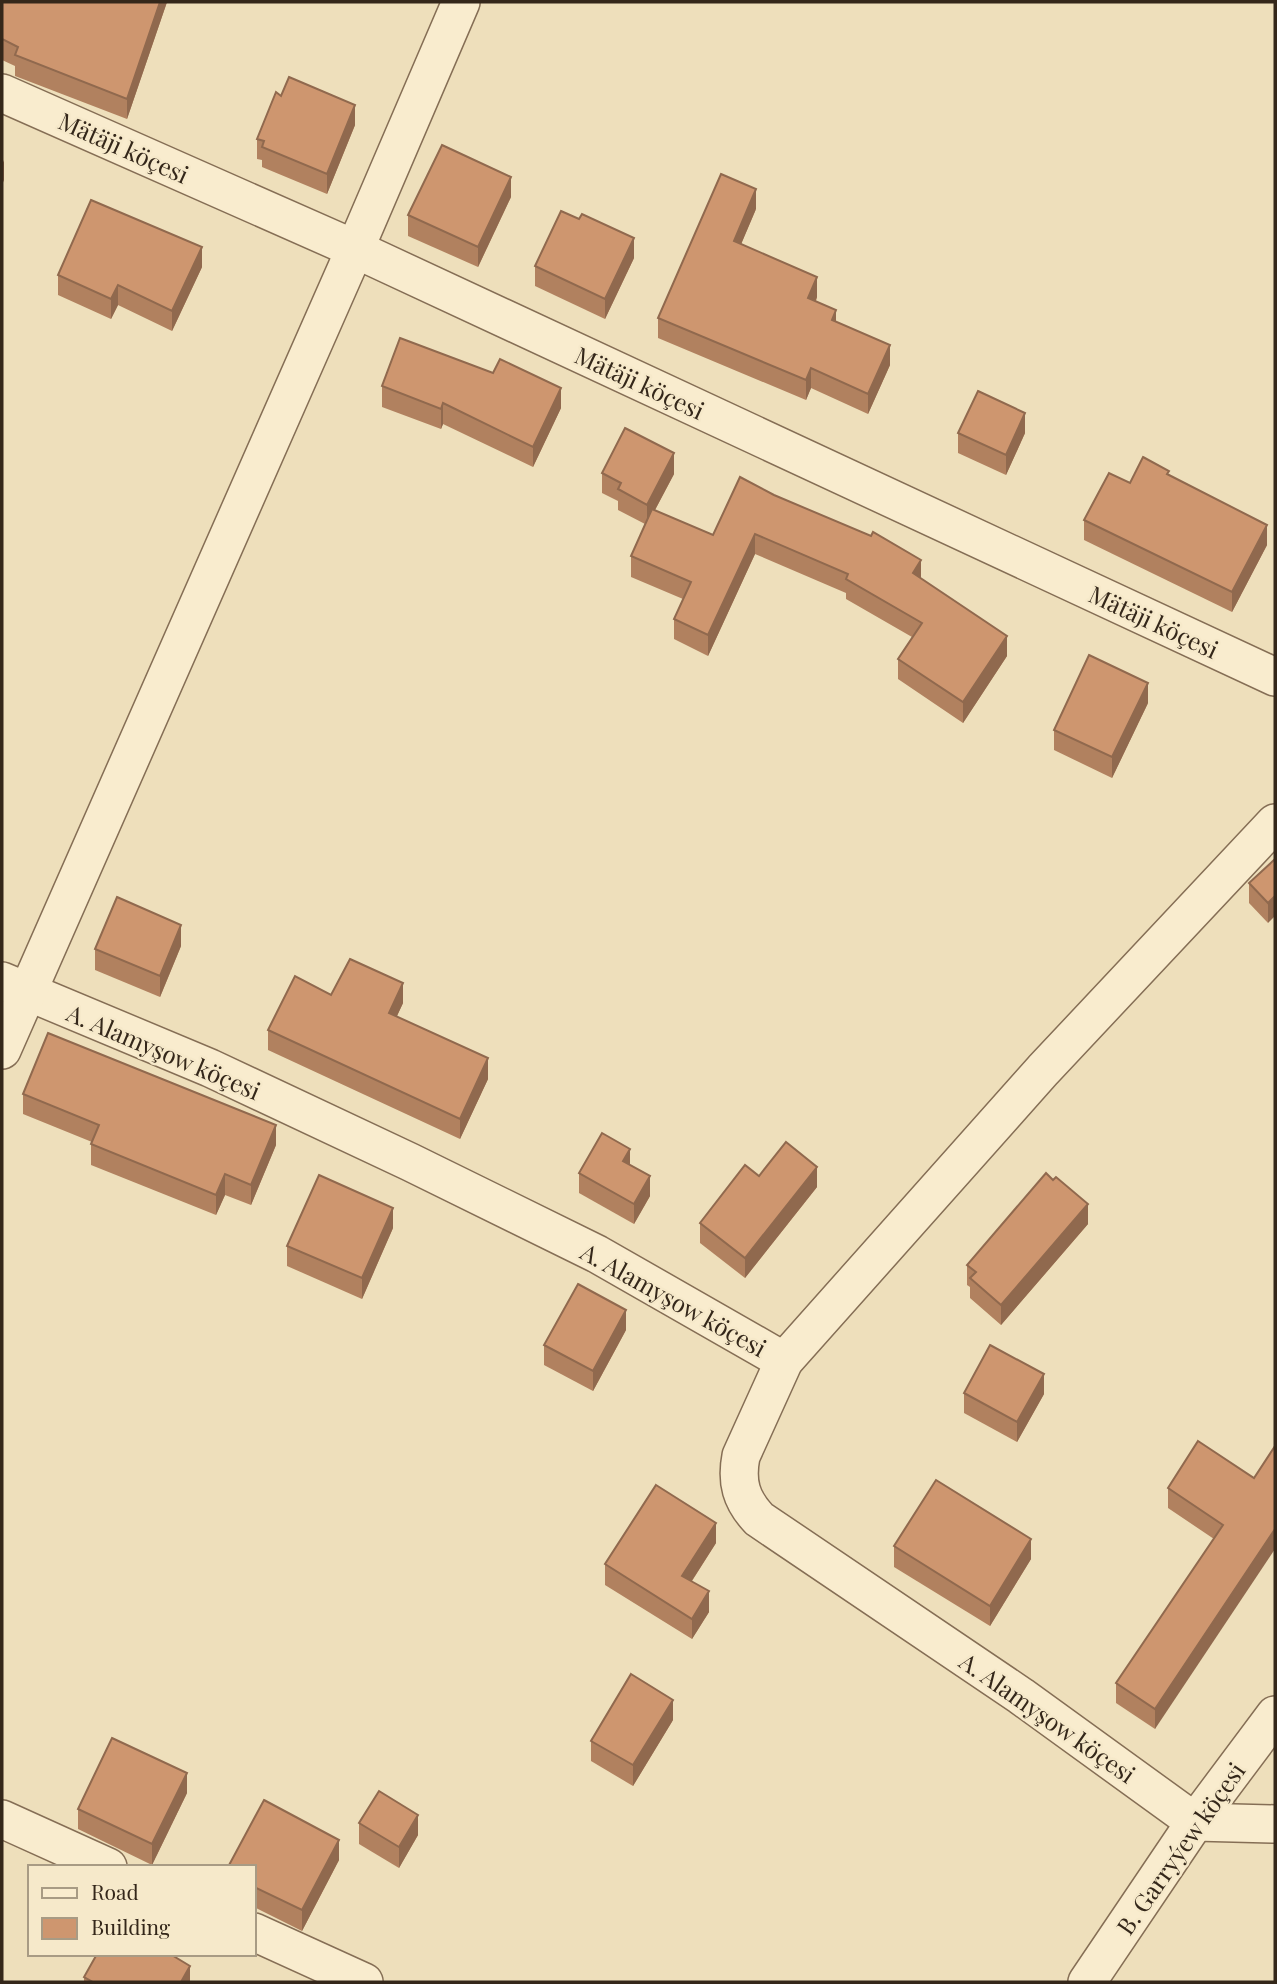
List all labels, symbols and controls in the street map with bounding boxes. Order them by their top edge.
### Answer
street label: Mätäji köçesi [54,104,194,190]
street label: Mätäji köçesi [570,338,710,426]
street label: Mätäji köçesi [1084,577,1224,665]
street label: A. Alamyşow köçesi [61,995,266,1106]
street label: A. Alamyşow köçesi [575,1234,772,1363]
street label: A. Alamyşow köçesi [953,1644,1142,1790]
street label: B. Garryýew köçesi [1109,1755,1251,1941]
legend [28,1865,256,1956]
text: Road [91,1877,139,1905]
text: Building [91,1912,170,1940]

